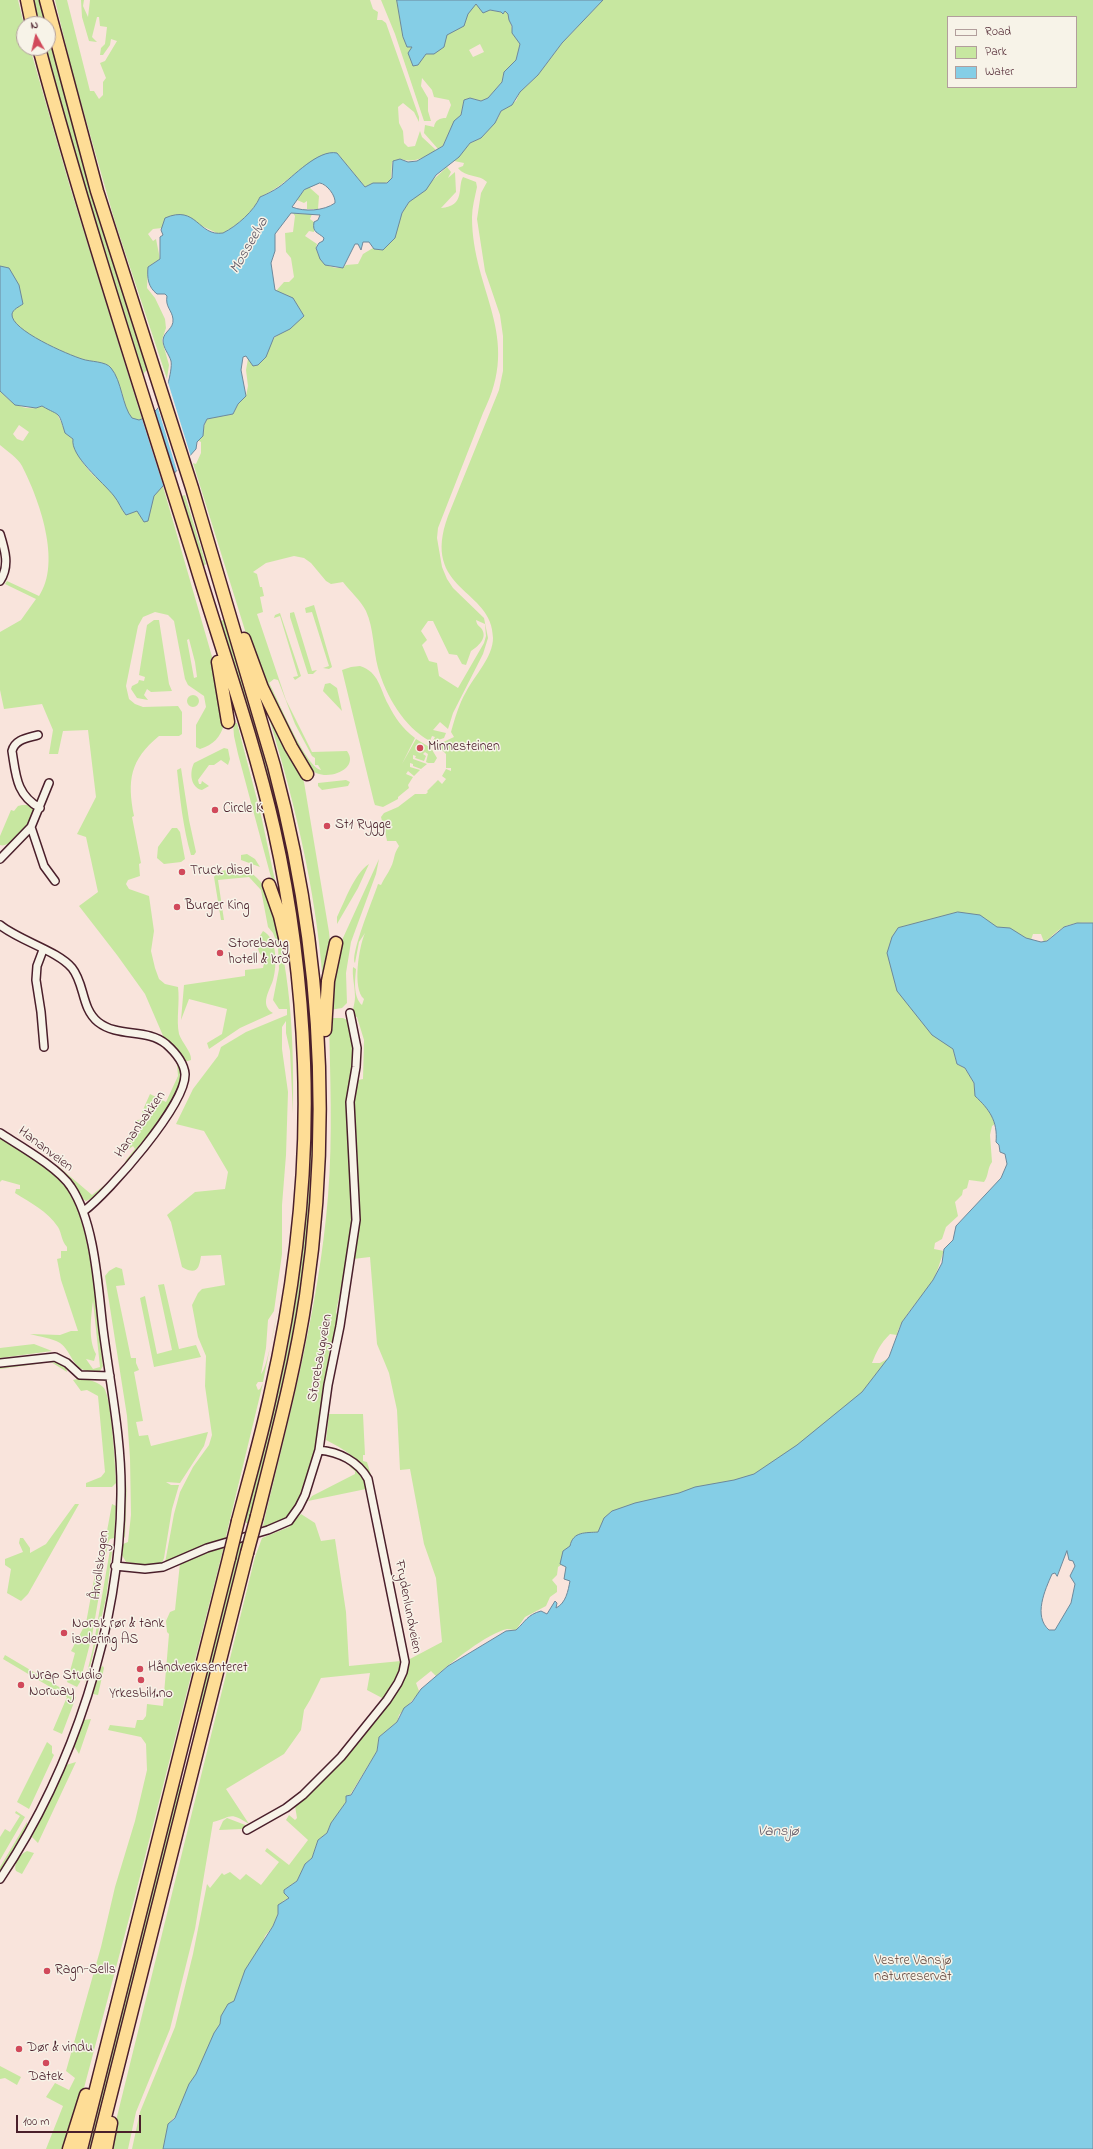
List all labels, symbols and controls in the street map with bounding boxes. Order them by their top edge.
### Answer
north arrow [16,16,56,56]
legend [947,16,1077,88]
text: N [30,17,39,34]
text: Road [985,23,1011,41]
text: Park [985,43,1007,61]
text: Water [985,63,1014,81]
water label: Mosseelva [227,215,273,277]
place label: Minnesteinen [428,740,500,756]
marker: Minnesteinen [415,743,425,753]
place label: Circle K [223,802,263,818]
marker: Circle K [210,805,220,815]
place label: St1 Rygge [335,818,391,834]
marker: St1 Rygge [322,821,332,831]
place label: Truck disel [190,864,252,880]
marker: Truck disel [177,867,187,877]
place label: Burger King [185,899,250,915]
marker: Burger King [172,902,182,912]
place label: Storebaug hotell & kro [228,937,289,970]
marker: Storebaug hotell & kro [215,948,225,958]
street label: Hananbakken [112,1088,170,1162]
street label: Hananveien [14,1124,76,1176]
street label: Storebaugveien [305,1313,337,1403]
street label: Årvollskogen [88,1529,114,1601]
street label: Frydenlundveien [390,1559,424,1655]
place label: Norsk rør & tank isolering AS [72,1617,164,1650]
marker: Norsk rør & tank isolering AS [59,1628,69,1638]
place label: Håndverksenteret [148,1661,248,1677]
marker: Håndverksenteret [135,1664,145,1674]
place label: Wrap Studio Norway [29,1669,102,1702]
marker: Yrkesbil1.no [136,1675,146,1685]
marker: Wrap Studio Norway [16,1680,26,1690]
place label: Yrkesbil1.no [109,1687,173,1703]
water label: Vansjø [758,1824,798,1842]
park label: Vestre Vansjø naturreservat [874,1954,952,1986]
place label: Ragn-Sells [55,1963,116,1979]
marker: Ragn-Sells [42,1966,52,1976]
place label: Dør & vindu [27,2041,93,2057]
marker: Dør & vindu [14,2044,24,2054]
marker: Datek [41,2058,51,2068]
place label: Datek [29,2070,63,2086]
scale bar [18,2107,143,2133]
text: 100 m [23,2113,50,2131]

